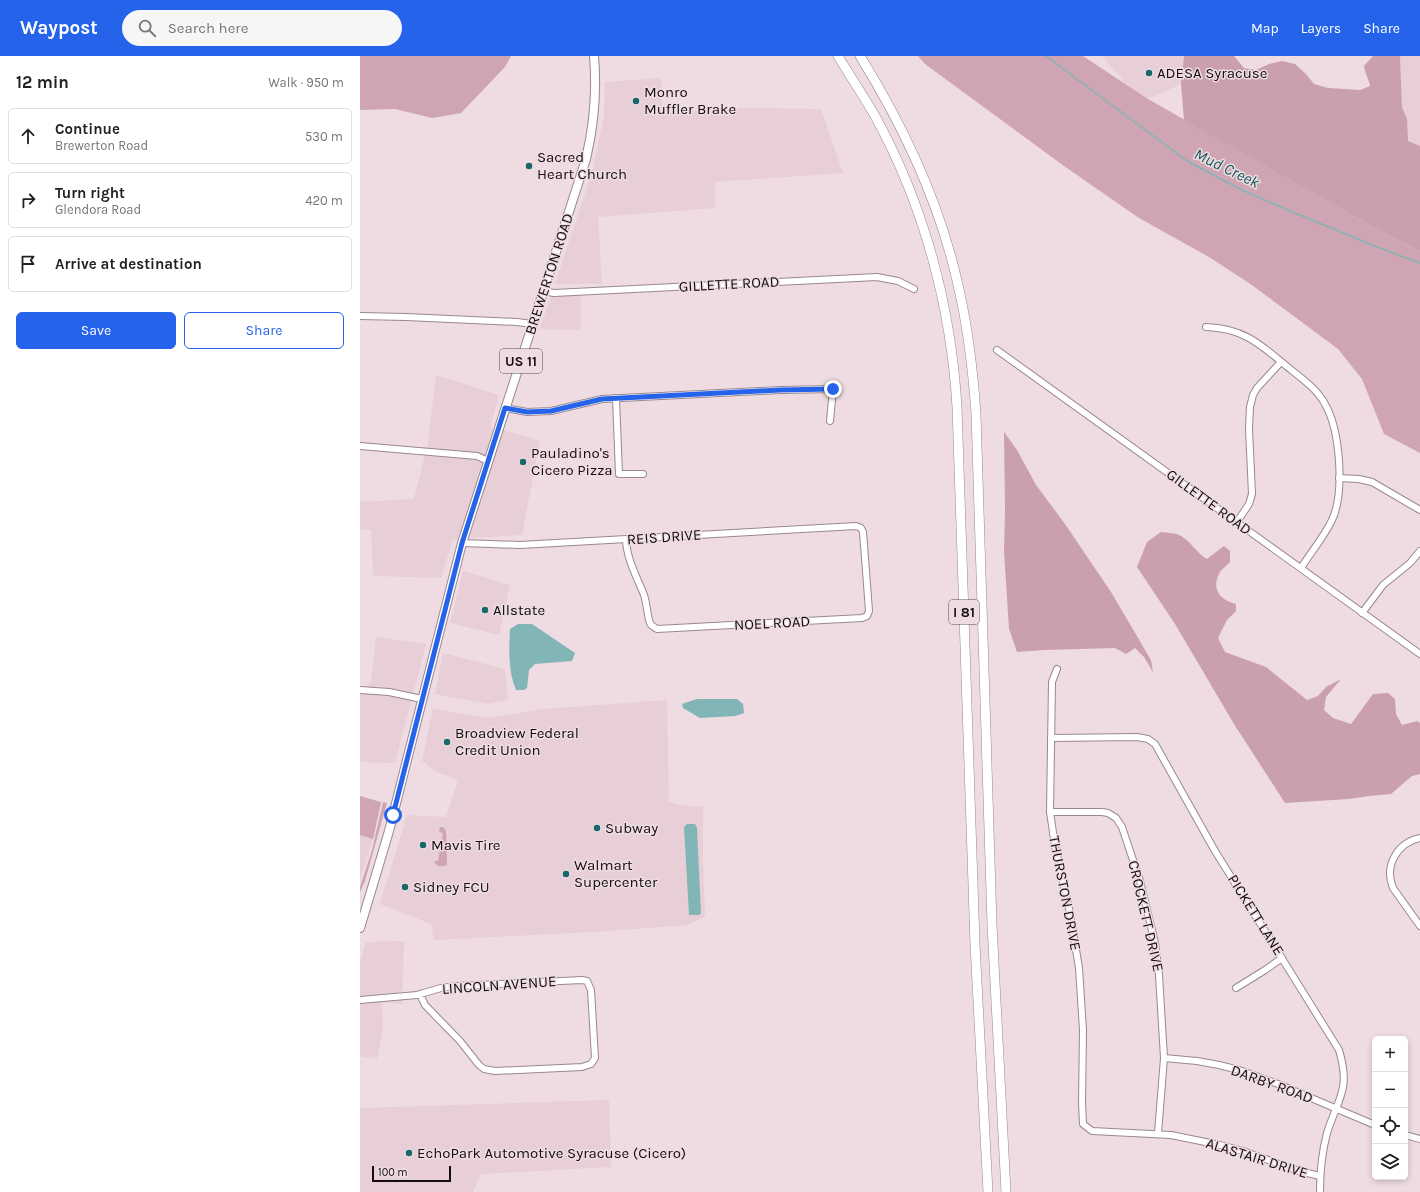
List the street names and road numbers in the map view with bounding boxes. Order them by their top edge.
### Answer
street label: BREWERTON ROAD [521,211,577,337]
street label: GILLETTE ROAD [678,272,780,296]
road number: US 11 [500,349,542,373]
street label: GILLETTE ROAD [1163,465,1255,539]
street label: REIS DRIVE [626,525,702,549]
road number: I 81 [949,600,979,624]
street label: NOEL ROAD [733,612,811,634]
street label: THURSTON DRIVE [1045,834,1085,952]
street label: CROCKETT DRIVE [1124,859,1168,973]
street label: PICKETT LANE [1224,871,1288,959]
street label: LINCOLN AVENUE [441,972,557,998]
street label: DARBY ROAD [1228,1061,1316,1107]
street label: ALASTAIR DRIVE [1204,1134,1310,1182]

